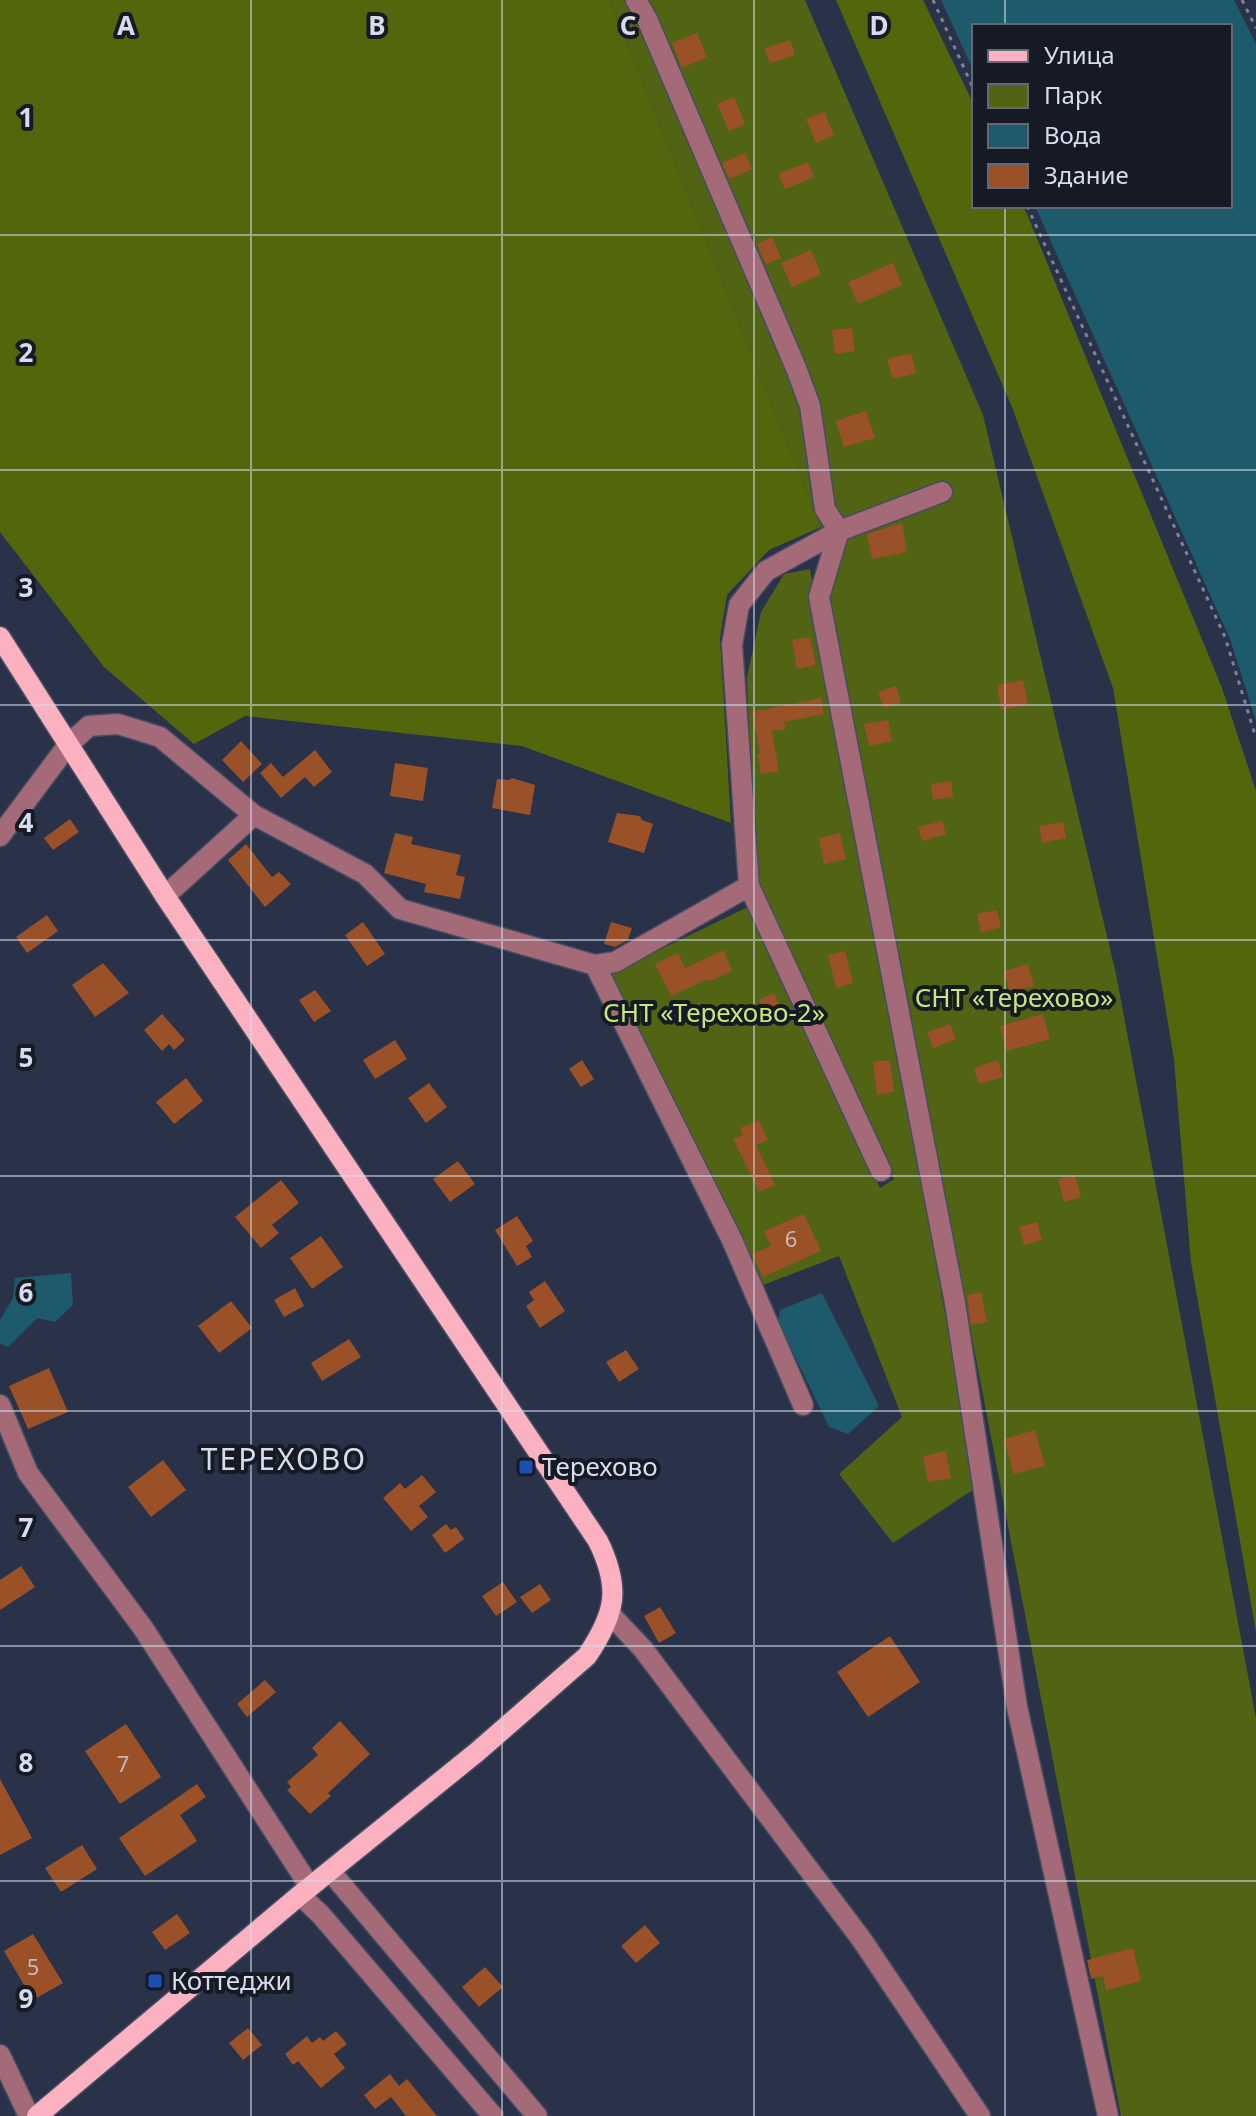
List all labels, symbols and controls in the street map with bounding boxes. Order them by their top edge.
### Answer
text: A [117,7,135,43]
text: B [368,7,386,43]
text: C [620,7,636,43]
text: D [869,7,889,43]
legend [972,24,1232,208]
text: Улица [1044,38,1115,71]
text: Парк [1044,78,1103,111]
text: 1 [19,99,33,135]
text: Вода [1044,118,1102,151]
text: Здание [1044,158,1129,191]
text: 2 [19,334,34,370]
text: 3 [19,569,33,605]
text: 4 [19,804,34,840]
park label: СНТ «Терехово» [915,979,1113,1015]
park label: СНТ «Терехово-2» [603,994,825,1030]
text: 5 [19,1039,33,1075]
house number: 6 [785,1223,797,1253]
text: 6 [19,1274,34,1310]
district label: ТЕРЕХОВО [201,1438,367,1479]
place label: Терехово [542,1448,658,1484]
marker: Терехово [517,1458,535,1476]
text: 7 [19,1509,34,1545]
text: 8 [19,1744,33,1780]
house number: 7 [117,1748,129,1778]
house number: 5 [27,1951,39,1981]
place label: Коттеджи [171,1962,292,1998]
marker: Коттеджи [146,1972,164,1990]
text: 9 [19,1980,33,2016]

